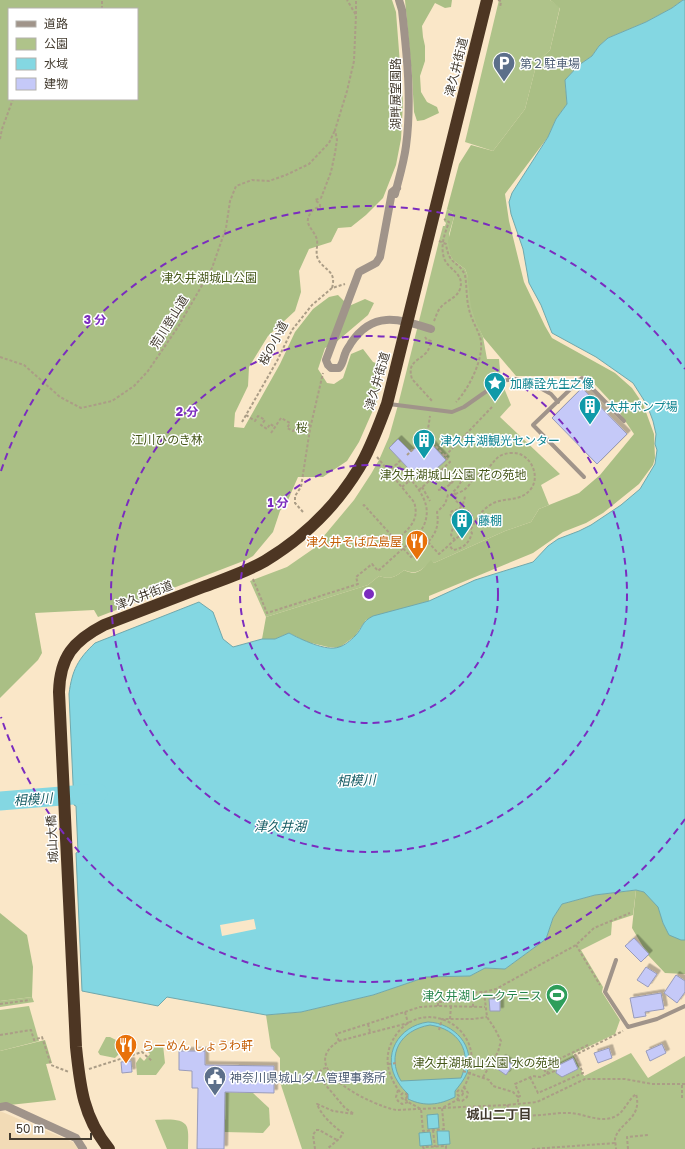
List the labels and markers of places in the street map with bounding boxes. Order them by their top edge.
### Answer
parking icon: 第２駐車場 [491,50,517,83]
place label: 第２駐車場 [520,56,580,71]
place icon: 加藤詮先生之像 [482,370,508,403]
place label: 加藤詮先生之像 [510,376,594,391]
building icon: 太井ポンプ場 [577,393,603,426]
place label: 太井ポンプ場 [606,399,678,414]
building icon: 津久井湖観光センター [411,427,437,460]
place label: 津久井湖観光センター [440,433,560,448]
building icon: 藤棚 [449,507,475,540]
place label: 藤棚 [478,513,502,528]
restaurant icon: 津久井そば広島屋 [404,528,430,561]
place label: 津久井そば広島屋 [306,534,402,549]
centre of rings [362,587,376,601]
sports icon: 津久井湖レークテニス [544,982,570,1015]
place label: 津久井湖レークテニス [422,988,542,1003]
restaurant icon: らーめん しょうわ軒 [113,1032,139,1065]
place label: らーめん しょうわ軒 [142,1038,253,1053]
public building icon: 神奈川県城山ダム管理事務所 [202,1064,228,1097]
place label: 神奈川県城山ダム管理事務所 [230,1070,386,1085]

